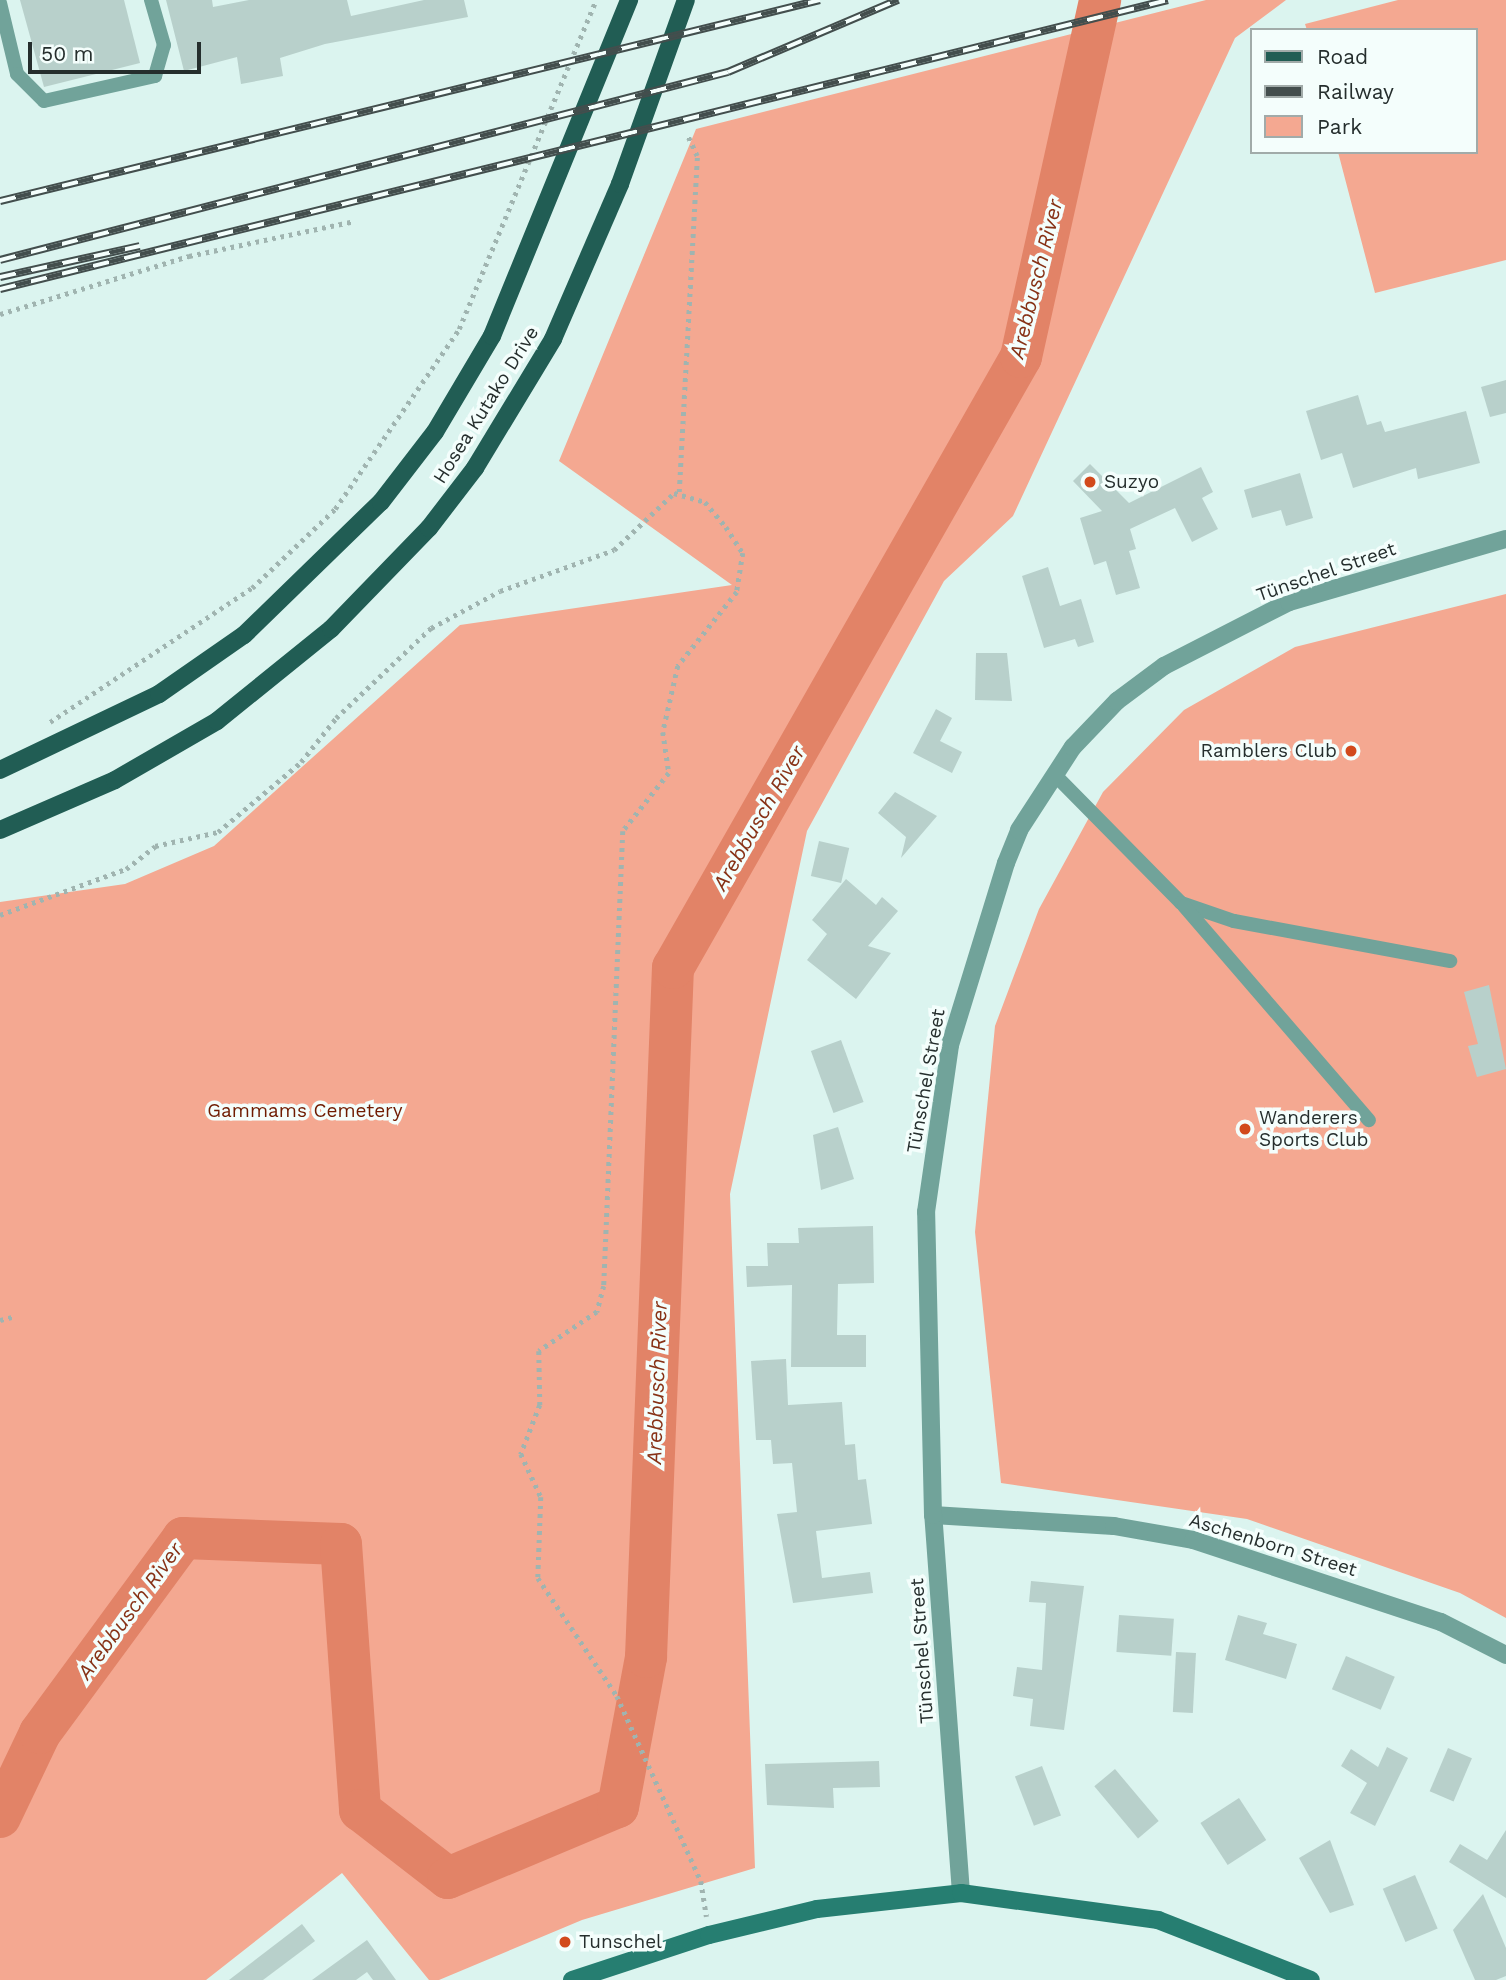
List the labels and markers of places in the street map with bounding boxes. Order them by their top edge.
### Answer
place label: Suzyo [1104,471,1159,493]
marker: Suzyo [1082,474,1098,490]
place label: Ramblers Club [1200,740,1337,762]
marker: Ramblers Club [1343,743,1359,759]
place label: Wanderers Sports Club [1259,1107,1369,1151]
marker: Wanderers Sports Club [1237,1121,1253,1137]
place label: Tunschel [579,1931,662,1953]
marker: Tunschel [557,1934,573,1950]

